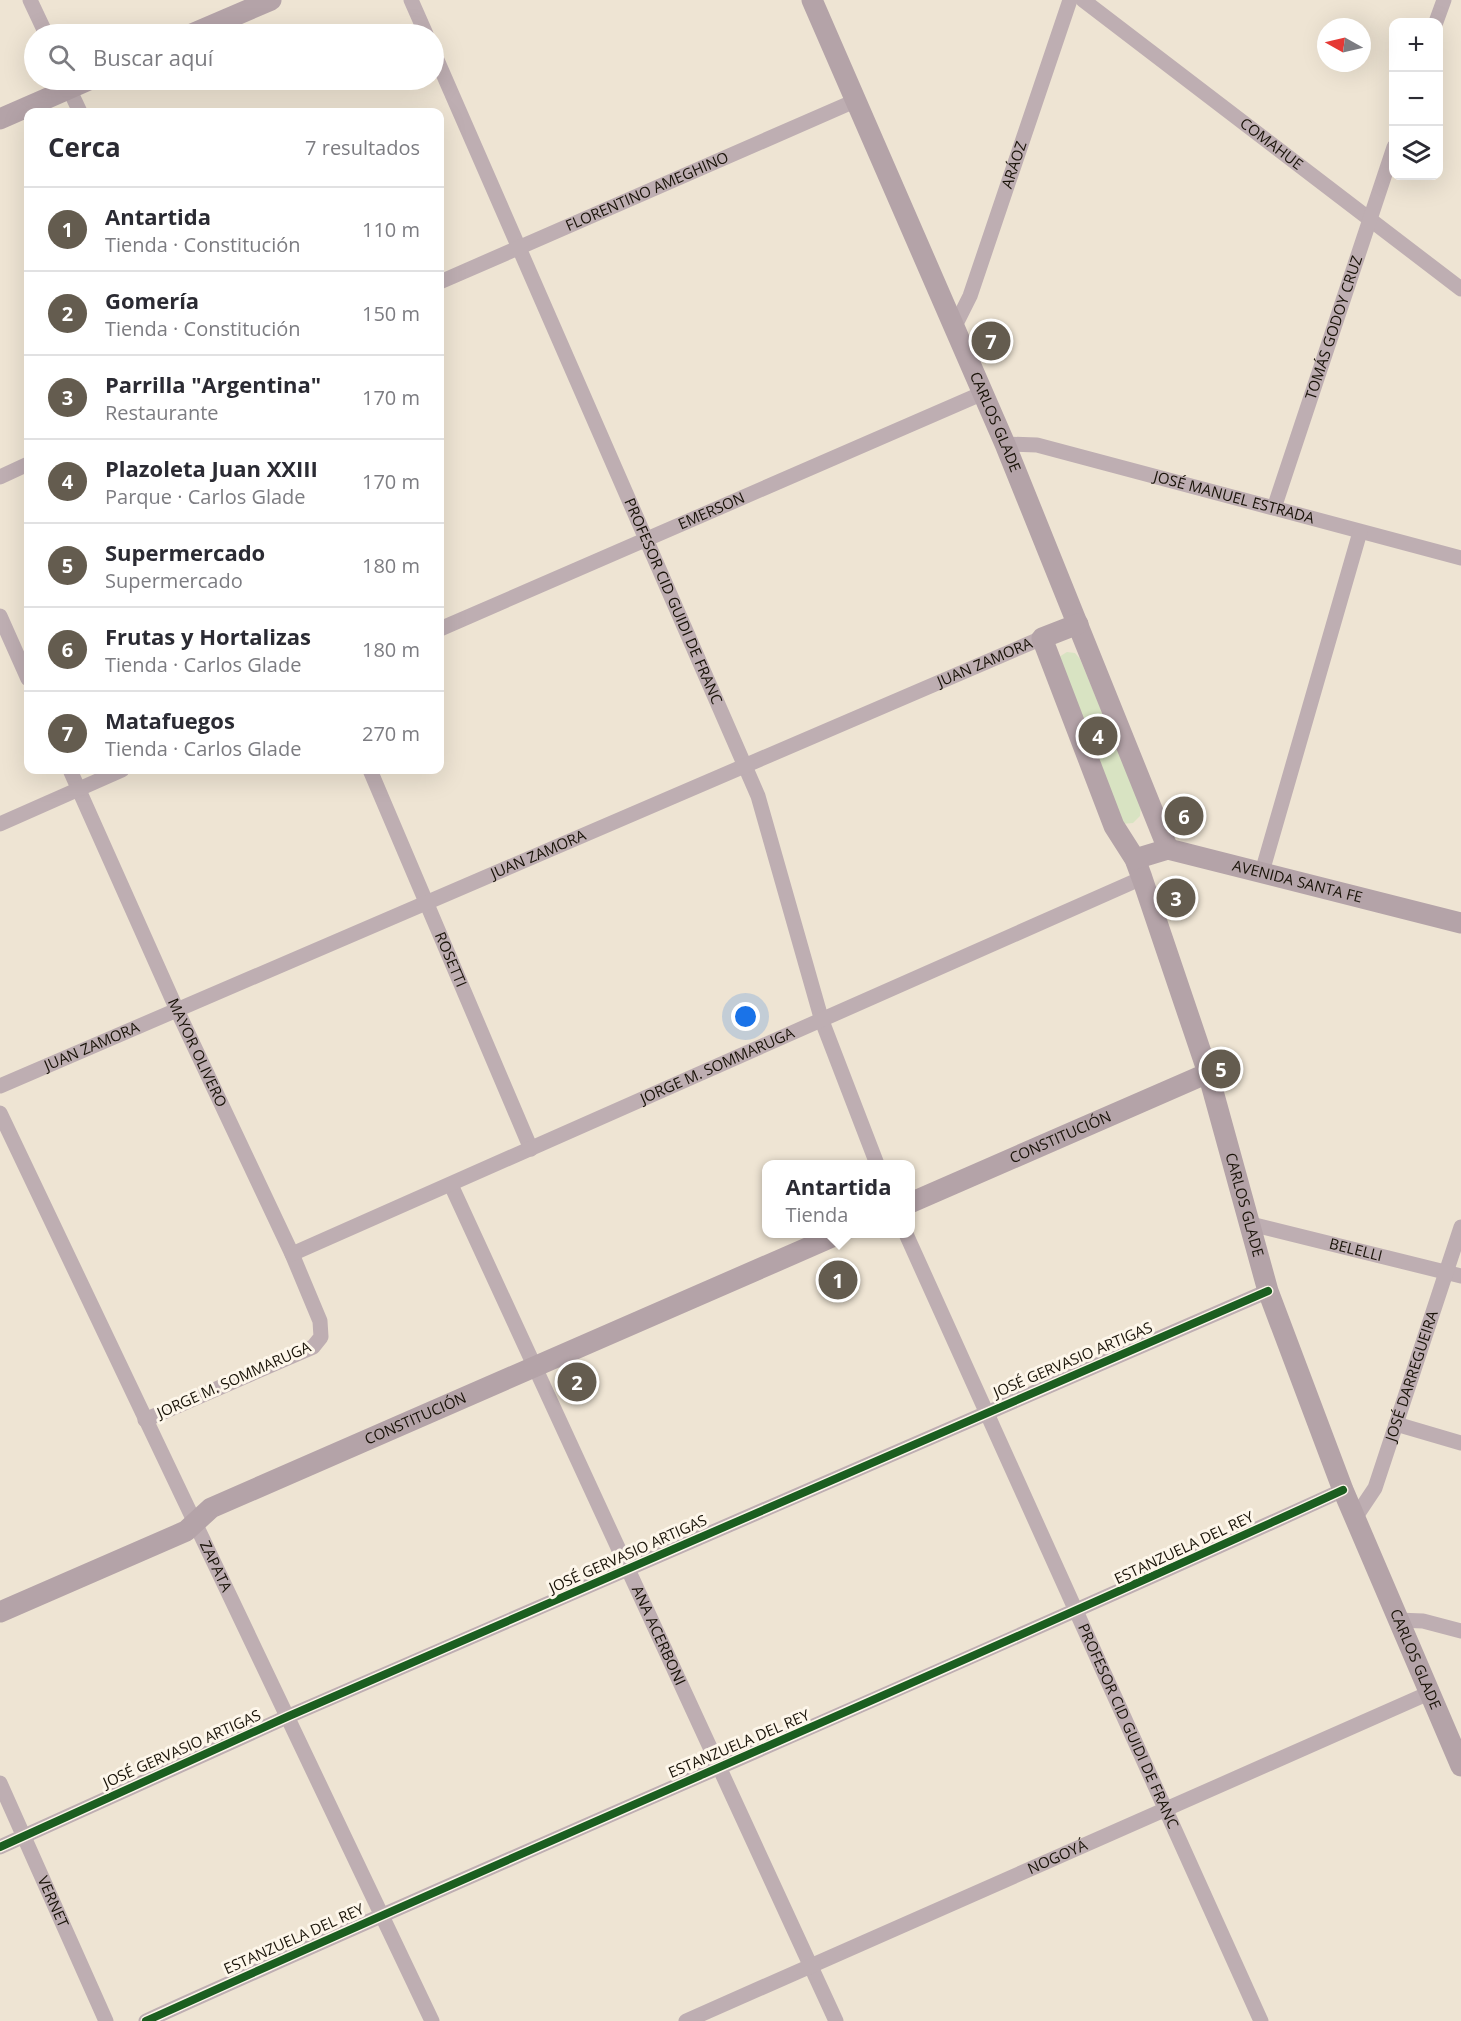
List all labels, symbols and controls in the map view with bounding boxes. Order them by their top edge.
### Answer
north arrow [1317,18,1371,72]
map controls [1389,18,1443,180]
button: + [1389,18,1443,72]
search box [24,24,444,90]
icon: search [45,41,78,74]
text: Buscar aquí [93,42,213,72]
button: − [1389,72,1443,126]
street label: COMAHUE [1236,113,1308,174]
button: layers [1389,126,1443,180]
text: Cerca [48,129,121,165]
text: 7 resultados [305,134,420,161]
street label: ARÁOZ [996,138,1031,191]
street label: FLORENTINO AMEGHINO [562,146,731,235]
text: Antartida [105,201,211,231]
text: 1 [62,216,73,243]
text: 110 m [362,216,420,243]
text: Tienda · Constitución [105,231,300,258]
street label: TOMÁS GODOY CRUZ [1300,253,1366,402]
text: Gomería [105,285,199,315]
text: 2 [62,300,73,327]
text: 150 m [362,300,420,327]
text: Tienda · Constitución [105,315,300,342]
pin: 7 [972,318,1010,364]
street label: CARLOS GLADE [966,368,1026,475]
text: Parrilla "Argentina" [105,369,321,399]
text: 3 [62,384,73,411]
text: 170 m [362,384,420,411]
text: Restaurante [105,399,219,426]
text: Plazoleta Juan XXIII [105,453,318,483]
street label: JOSÉ MANUEL ESTRADA [1150,465,1317,528]
text: 4 [62,468,73,495]
text: 170 m [362,468,420,495]
text: Parque · Carlos Glade [105,483,306,510]
street label: EMERSON [675,487,747,533]
street label: PROFESOR CID GUIDI DE FRANC [620,495,728,707]
text: Supermercado [105,537,265,567]
text: 5 [62,552,73,579]
text: 180 m [362,552,420,579]
text: Supermercado [105,567,243,594]
text: Frutas y Hortalizas [105,621,311,651]
street label: JUAN ZAMORA [932,632,1036,692]
text: 6 [62,636,73,663]
text: 180 m [362,636,420,663]
text: Tienda · Carlos Glade [105,651,301,678]
text: Matafuegos [105,705,235,735]
pin: 4 [1078,714,1118,758]
text: 7 [62,720,73,747]
text: 270 m [362,720,420,747]
text: Tienda · Carlos Glade [105,735,301,762]
pin: 6 [1164,794,1204,838]
street label: JUAN ZAMORA [485,824,589,884]
street label: AVENIDA SANTA FE [1231,855,1365,907]
pin: 3 [1156,876,1196,920]
street label: ROSETTI [431,928,472,990]
street label: MAYOR OLIVERO [164,995,232,1110]
your location [731,1002,760,1031]
street label: JUAN ZAMORA [39,1016,143,1076]
street label: JORGE M. SOMMARUGA [635,1022,797,1109]
pin: 5 [1202,1046,1240,1092]
street label: CONSTITUCIÓN [1006,1106,1114,1167]
street label: CARLOS GLADE [1221,1150,1269,1259]
popup [762,1160,915,1238]
text: Antartida [786,1171,891,1201]
text: Tienda [786,1201,848,1228]
street label: BELELLI [1327,1233,1385,1265]
pin: 1 [818,1258,858,1302]
street label: JOSÉ DARREGUEIRA [1379,1307,1442,1446]
street label: JOSÉ GERVASIO ARTIGAS [988,1316,1155,1402]
street label: JORGE M. SOMMARUGA [152,1336,314,1423]
pin: 2 [558,1360,596,1404]
street label: CONSTITUCIÓN [361,1387,469,1449]
street label: ESTANZUELA DEL REY [1111,1506,1257,1588]
street label: JOSÉ GERVASIO ARTIGAS [544,1509,710,1598]
street label: ZAPATA [196,1537,238,1595]
street label: ANA ACERBONI [628,1582,691,1688]
street label: CARLOS GLADE [1386,1606,1447,1712]
street label: PROFESOR CID GUIDI DE FRANC [1074,1620,1184,1832]
street label: JOSÉ GERVASIO ARTIGAS [98,1704,264,1793]
street label: ESTANZUELA DEL REY [665,1704,813,1782]
street label: NOGOYÁ [1024,1834,1091,1878]
street label: VERNET [34,1872,74,1931]
street label: ESTANZUELA DEL REY [220,1898,367,1978]

